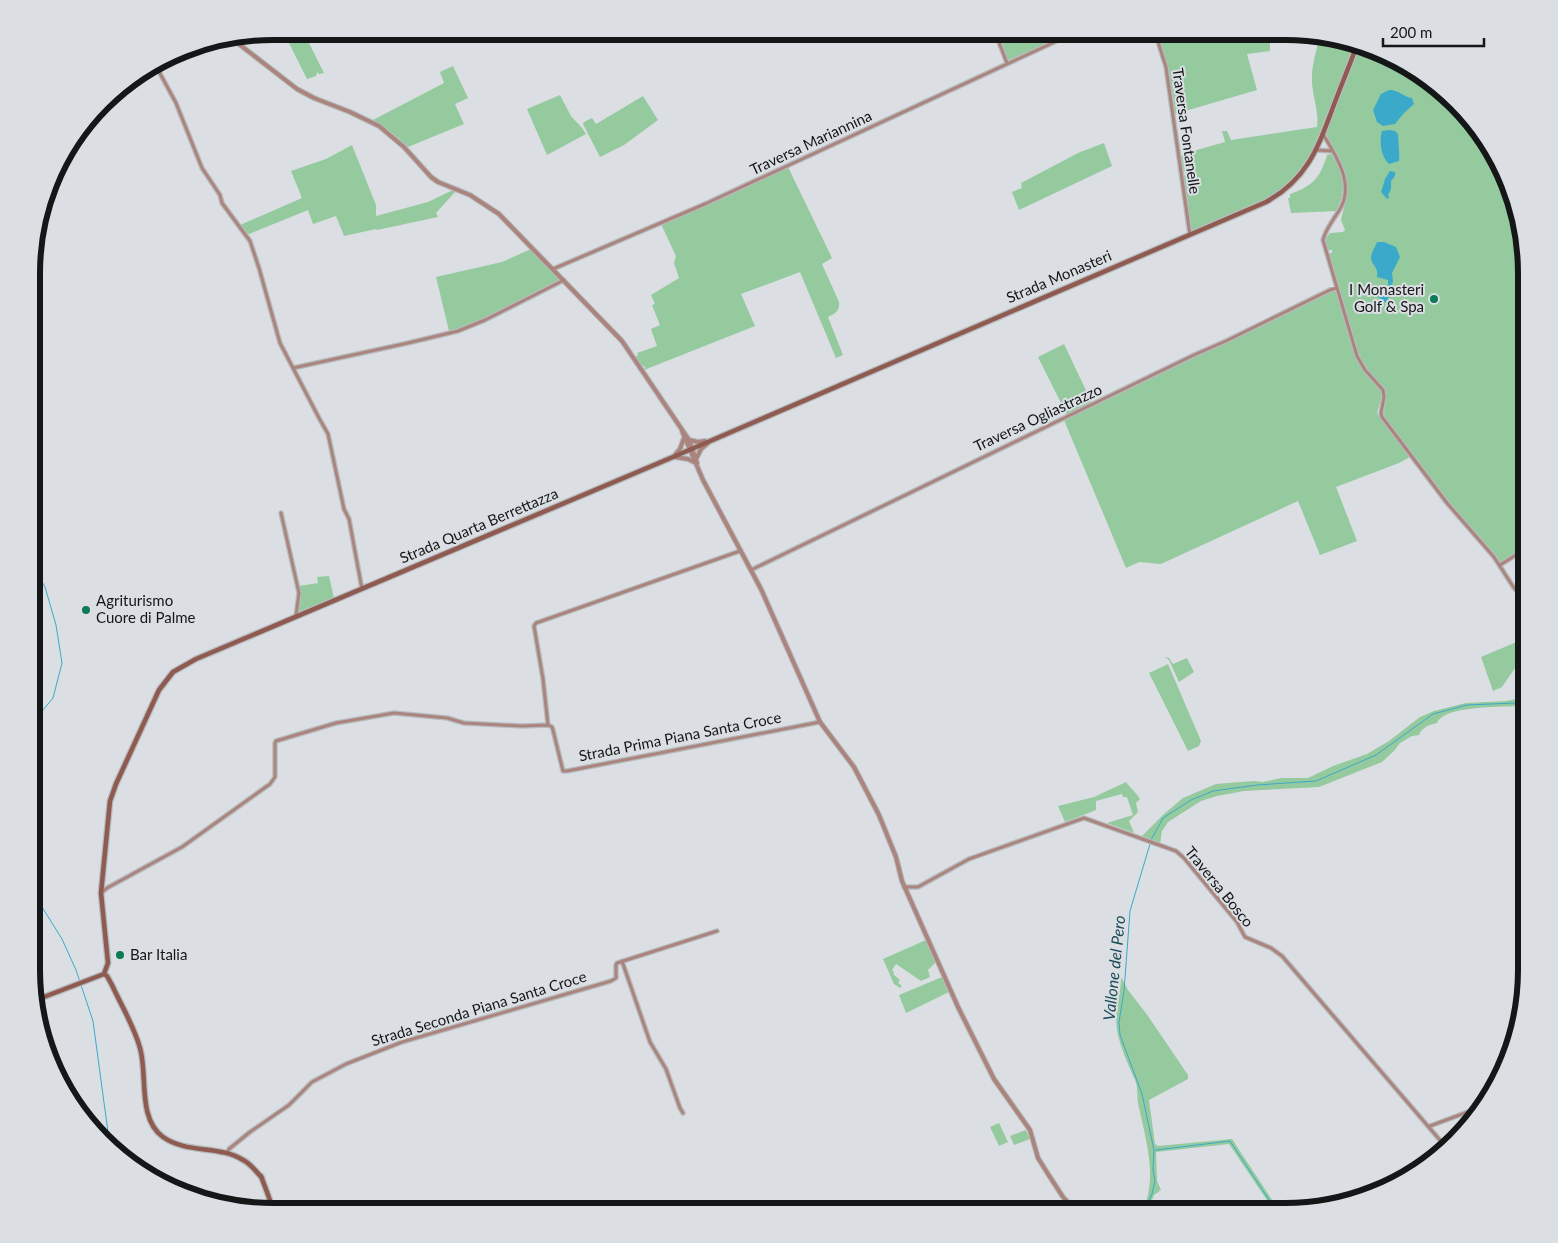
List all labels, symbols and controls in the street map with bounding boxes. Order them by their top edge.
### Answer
scale bar [1383,15,1484,47]
text: 200 m [1390,23,1432,41]
street label: Traversa Fontanelle [1169,67,1205,195]
street label: Traversa Mariannina [747,106,874,178]
street label: Strada Monasteri [1003,246,1114,306]
place label: I Monasteri Golf & Spa [1349,280,1424,315]
marker: I Monasteri Golf & Spa [1428,293,1440,305]
street label: Traversa Ogliastrazzo [971,379,1105,455]
street label: Strada Quarta Berrettazza [397,484,560,567]
place label: Agriturismo Cuore di Palme [96,591,196,626]
marker: Agriturismo Cuore di Palme [80,604,92,616]
street label: Strada Prima Piana Santa Croce [577,708,783,764]
street label: Traversa Bosco [1182,842,1258,930]
water label: Vallone del Pero [1099,914,1128,1022]
place label: Bar Italia [130,945,187,963]
marker: Bar Italia [114,949,126,961]
street label: Strada Seconda Piana Santa Croce [369,967,589,1049]

